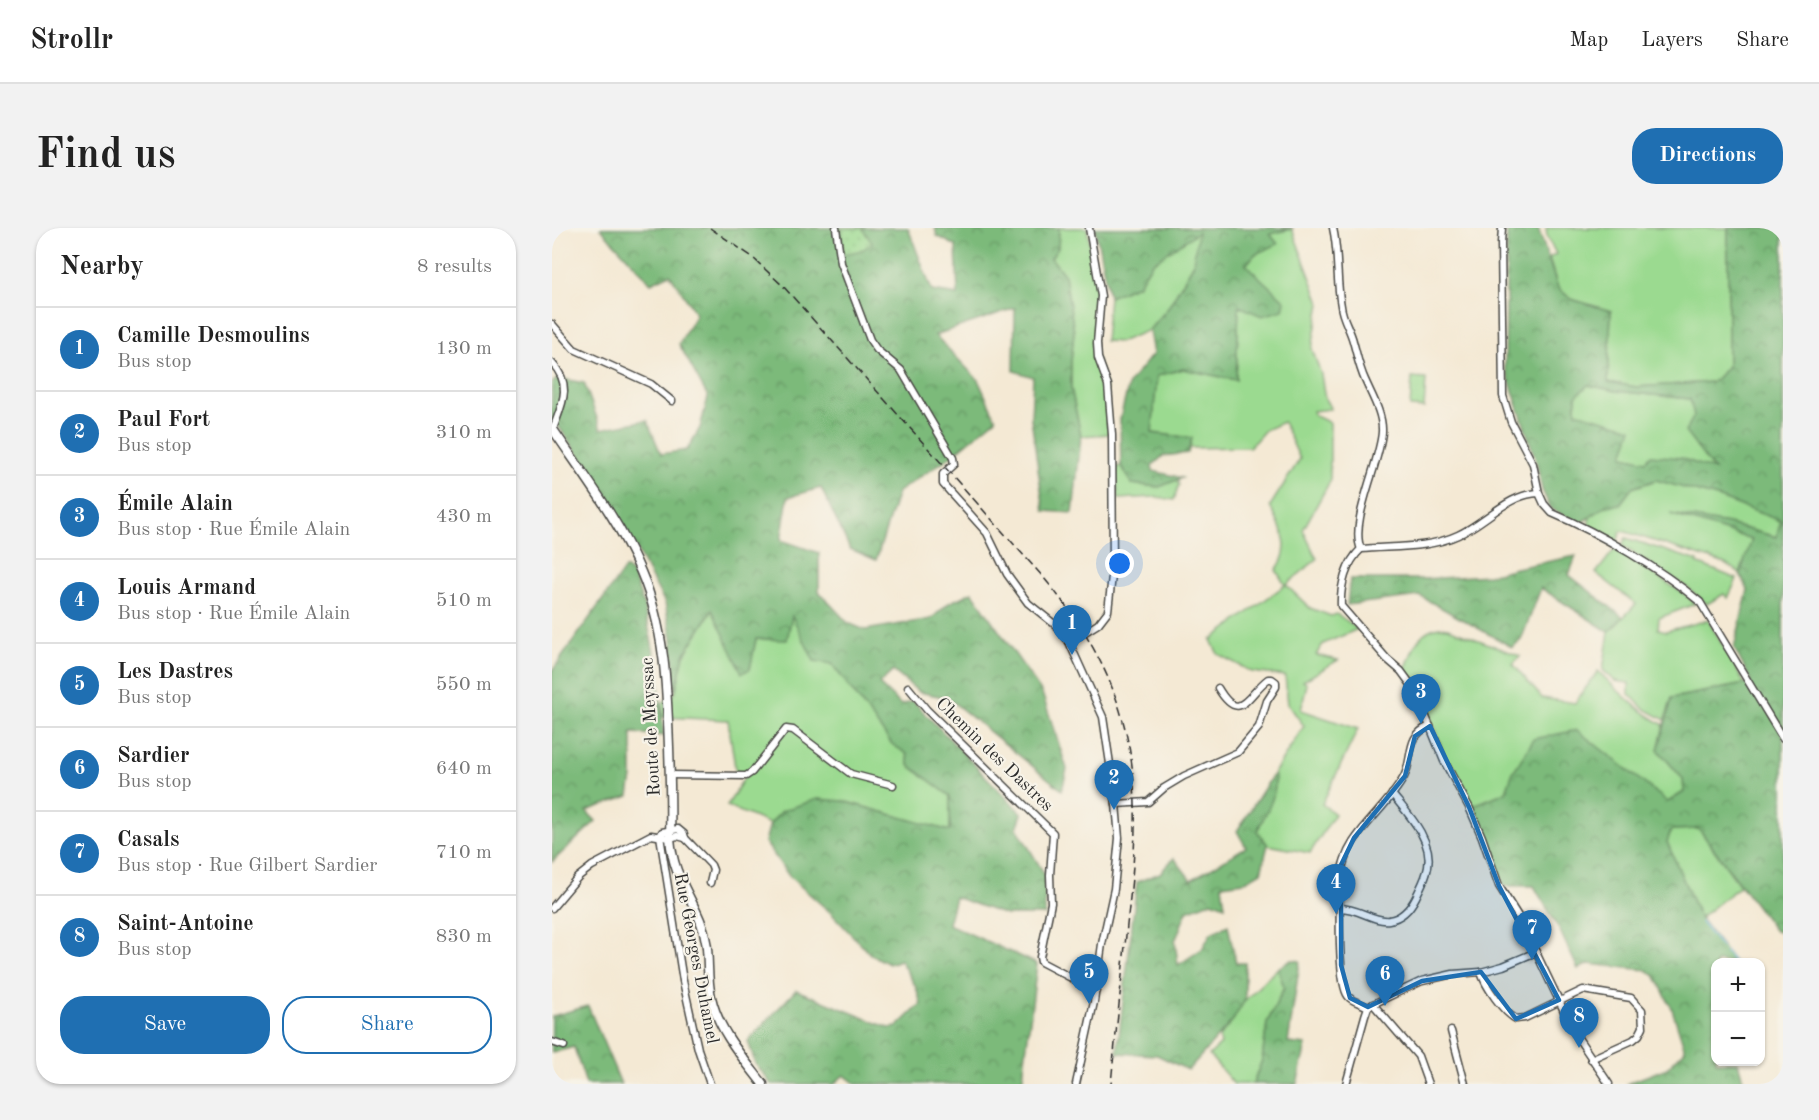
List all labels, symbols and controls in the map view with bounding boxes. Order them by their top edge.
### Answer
text: Strollr [30,27,113,55]
text: Map [1569,30,1608,51]
text: Layers [1641,30,1703,51]
text: Share [1736,30,1789,51]
button: Directions [1632,128,1783,184]
text: Find us [36,135,175,177]
text: Nearby [60,254,144,280]
text: 8 results [417,257,492,277]
text: Camille Desmoulins [117,325,310,347]
text: 1 [74,339,85,359]
text: 130 m [436,339,492,359]
text: Bus stop [117,352,192,372]
text: Paul Fort [117,409,210,431]
text: 2 [74,423,85,443]
text: 310 m [436,423,492,443]
text: Bus stop [117,436,192,456]
text: Émile Alain [117,493,233,515]
text: 3 [74,507,85,527]
text: 430 m [436,507,492,527]
text: Bus stop · Rue Émile Alain [117,520,350,540]
your location [1105,549,1134,578]
text: Louis Armand [117,577,256,599]
text: 4 [74,591,85,611]
text: 510 m [436,591,492,611]
text: Bus stop · Rue Émile Alain [117,604,350,624]
pin: 1 [1052,606,1092,655]
street label: Route de Meyssac [638,657,664,797]
text: Les Dastres [117,661,233,683]
pin: 3 [1402,674,1440,724]
text: 5 [74,675,85,695]
text: 550 m [436,675,492,695]
text: Bus stop [117,688,192,708]
street label: Chemin des Dastres [932,694,1056,815]
text: Sardier [117,745,190,767]
text: 6 [74,759,85,779]
text: 640 m [436,759,492,779]
pin: 2 [1094,760,1134,810]
text: Bus stop [117,772,192,792]
text: Casals [117,829,180,851]
text: 7 [74,843,85,863]
text: 710 m [436,843,492,863]
text: Bus stop · Rue Gilbert Sardier [117,856,377,876]
pin: 4 [1316,864,1356,914]
street label: Rue Georges Duhamel [671,871,721,1045]
pin: 7 [1512,910,1552,960]
text: Saint-Antoine [117,913,254,935]
text: 8 [74,927,85,947]
text: 830 m [436,927,492,947]
text: Bus stop [117,940,192,960]
pin: 5 [1070,954,1108,1004]
pin: 6 [1366,956,1404,1006]
map controls [1711,958,1765,1066]
button: + [1711,958,1765,1012]
button: Save [60,996,270,1054]
button: Share [282,996,492,1054]
pin: 8 [1560,998,1598,1048]
button: − [1711,1012,1765,1066]

